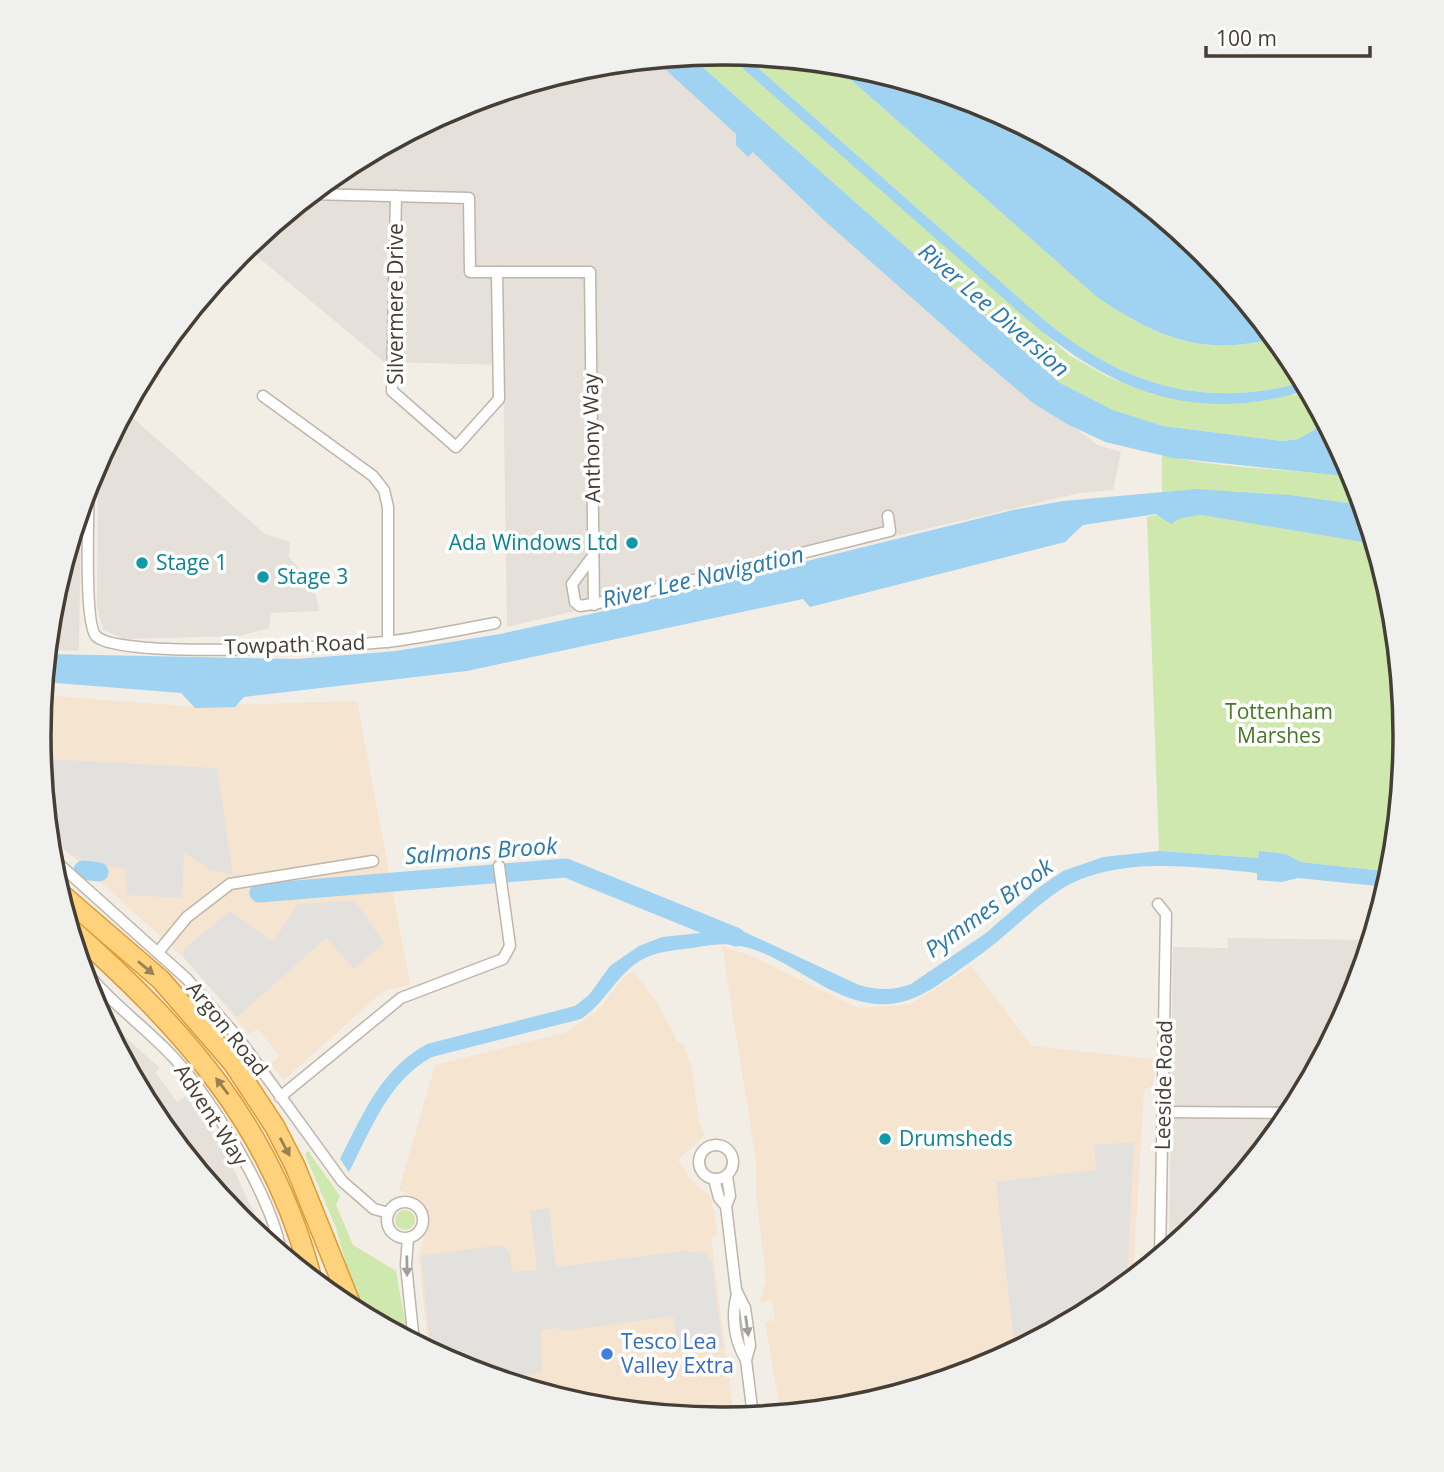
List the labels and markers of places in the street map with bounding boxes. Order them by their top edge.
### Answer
place label: Ada Windows Ltd [449,528,618,556]
marker: Ada Windows Ltd [624,535,640,551]
place label: Stage 1 [156,548,227,576]
marker: Stage 1 [134,555,150,571]
place label: Stage 3 [277,562,348,590]
marker: Stage 3 [255,569,271,585]
place label: Drumsheds [899,1124,1013,1152]
marker: Drumsheds [877,1131,893,1147]
place label: Tesco Lea Valley Extra [621,1327,734,1379]
marker: Tesco Lea Valley Extra [599,1346,615,1362]

